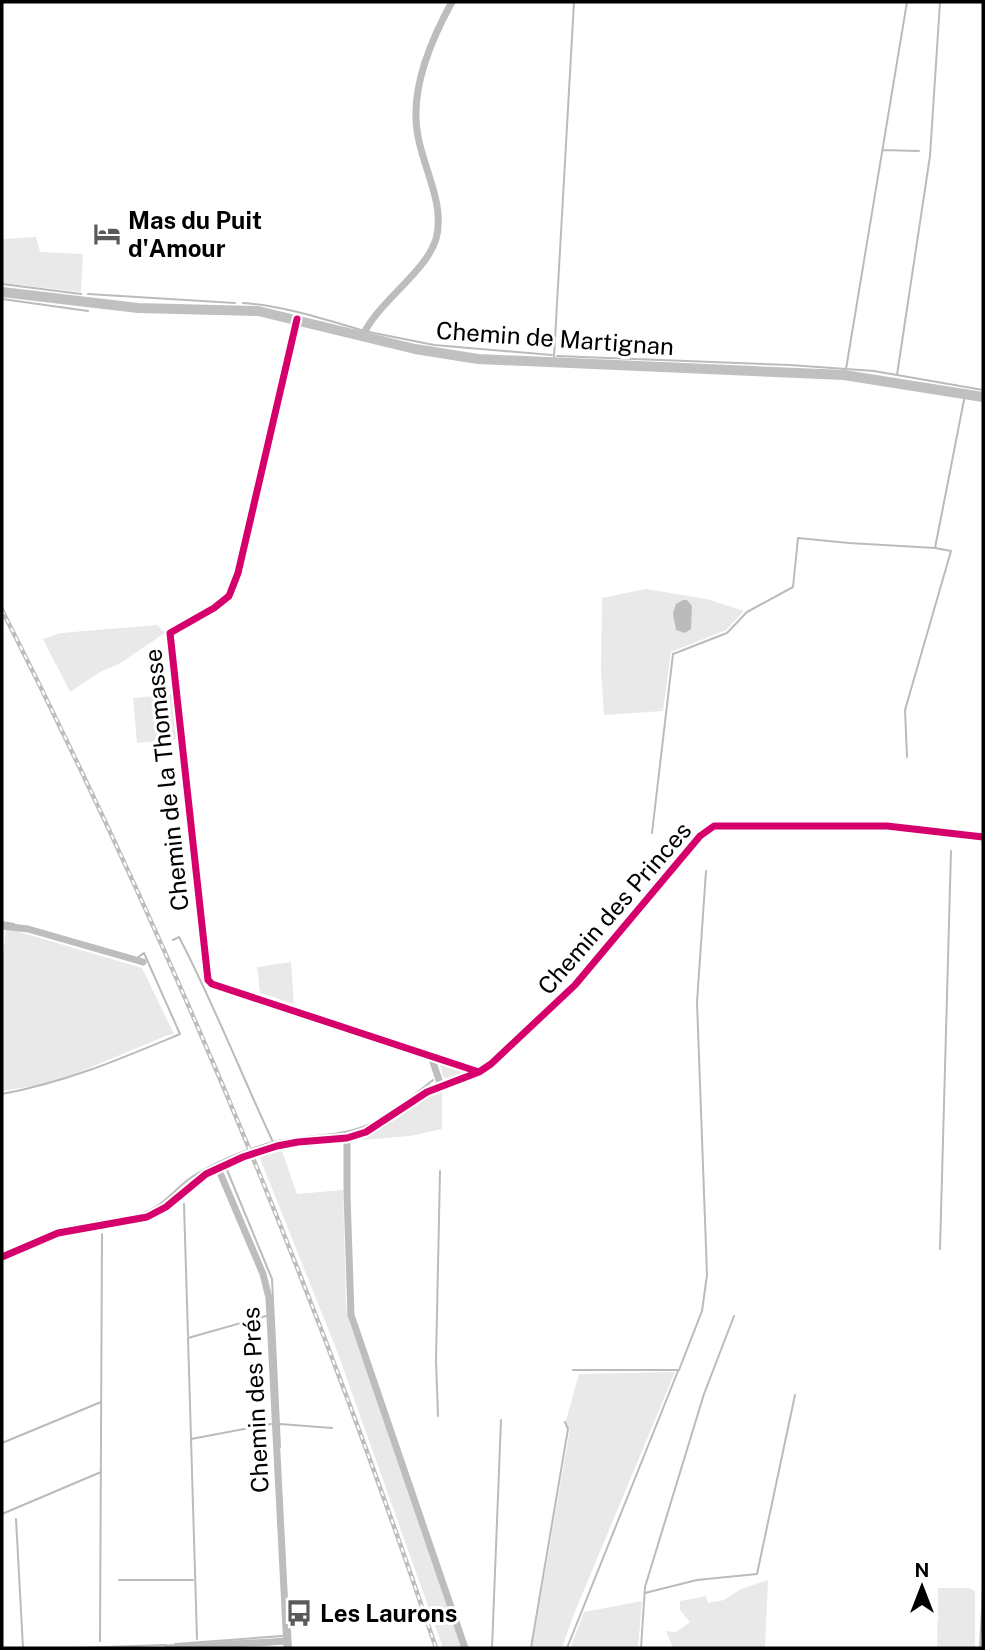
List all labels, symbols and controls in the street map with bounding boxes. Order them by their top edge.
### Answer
place label: Mas du Puit d'Amour [128,206,262,262]
hotel icon: Mas du Puit d'Amour [92,219,122,249]
street label: Chemin de Martignan [435,316,675,360]
street label: Chemin de la Thomasse [138,648,194,912]
street label: Chemin des Princes [532,816,696,1000]
street label: Chemin des Prés [236,1306,274,1494]
north arrow [887,1552,957,1622]
text: N [915,1559,929,1581]
bus stop icon: Les Laurons [284,1598,314,1628]
place label: Les Laurons [320,1599,457,1627]

